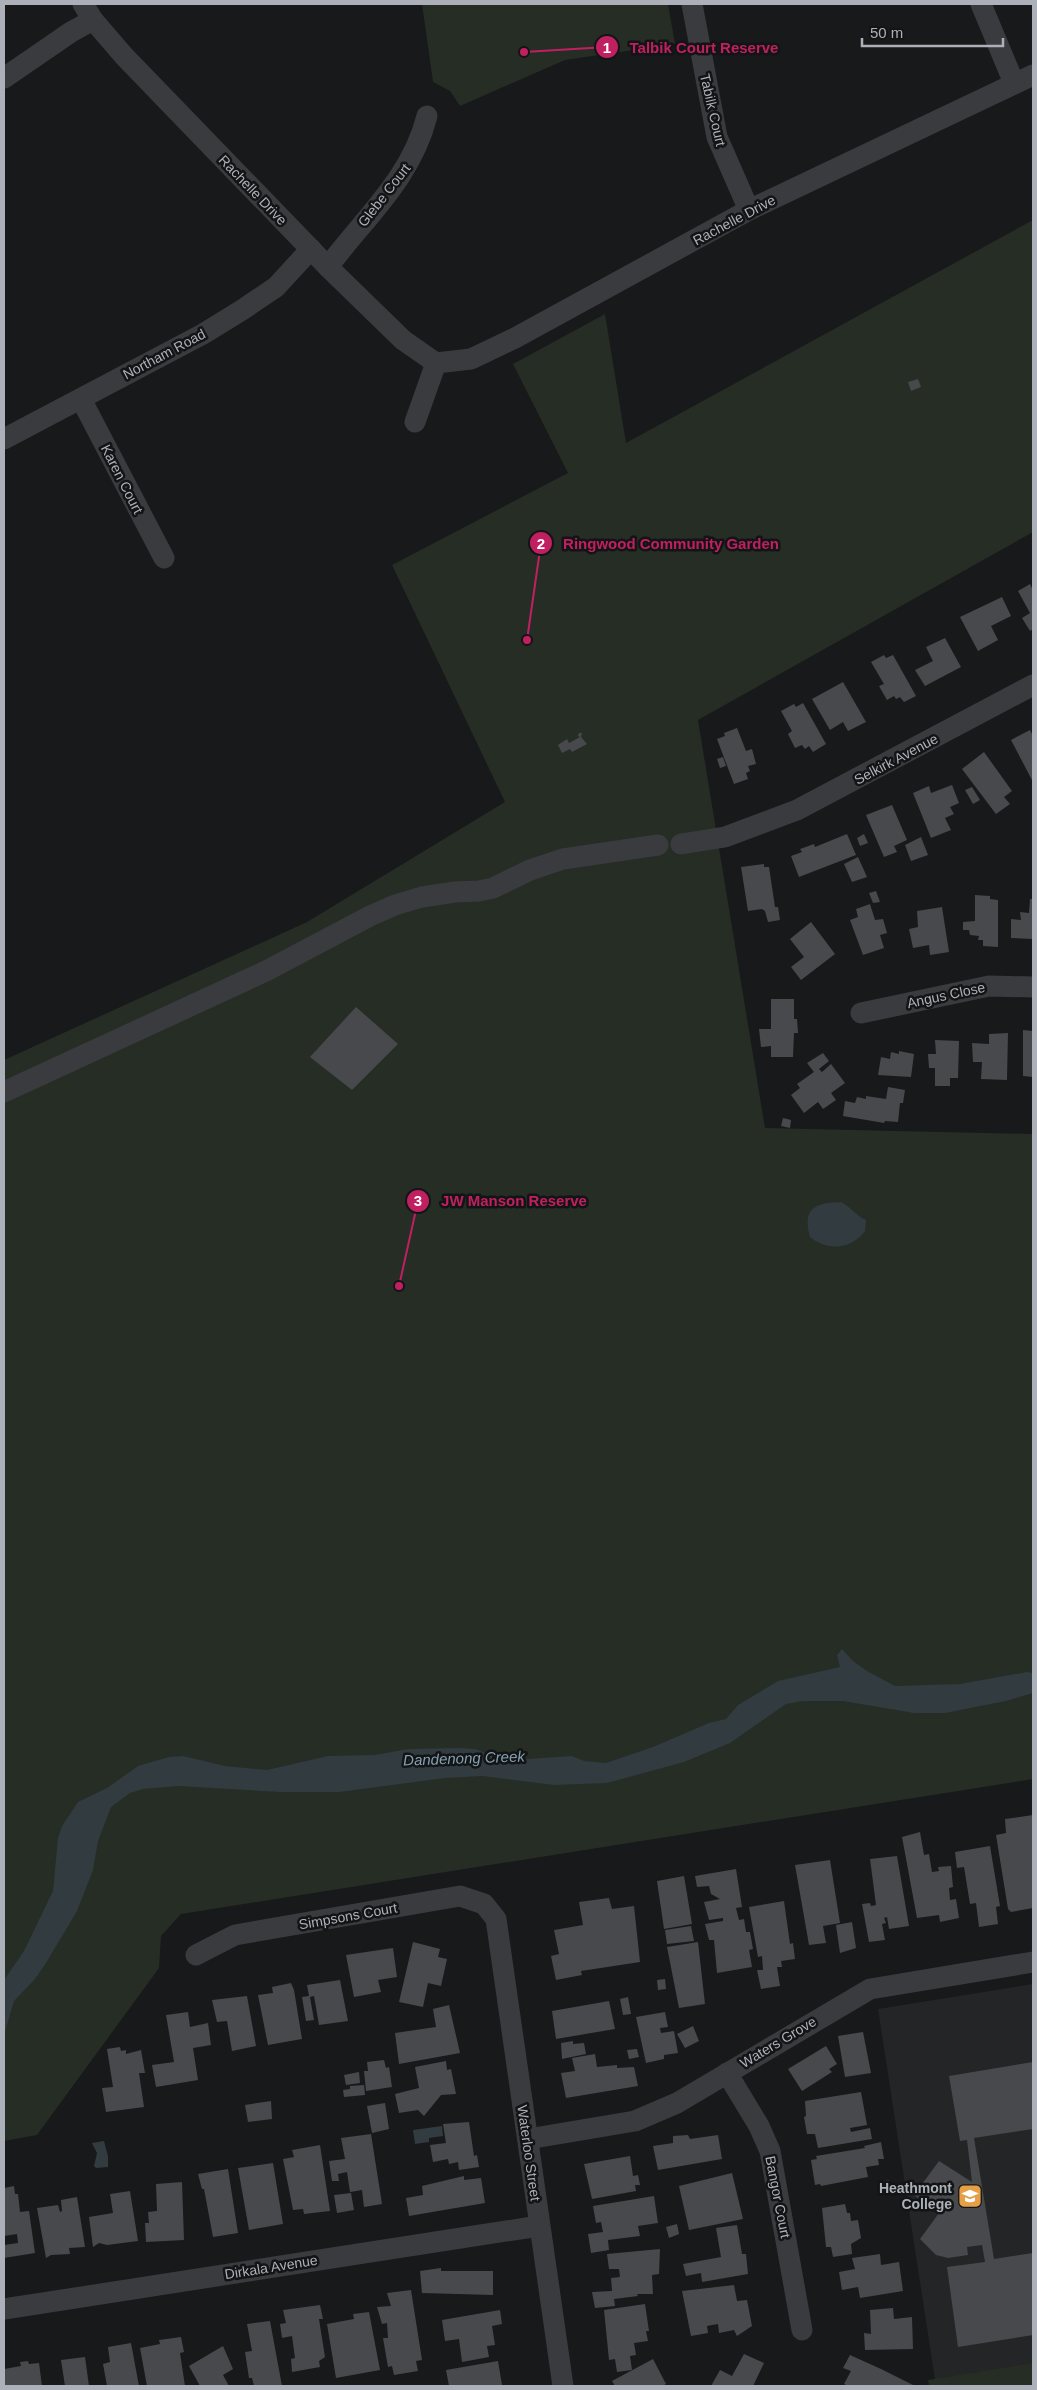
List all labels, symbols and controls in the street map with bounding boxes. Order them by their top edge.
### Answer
scale bar [862,15,1003,47]
text: 50 m [870,24,903,41]
callout: Talbik Court Reserve [595,32,789,62]
text: 1 [603,39,611,56]
text: Talbik Court Reserve [630,39,778,56]
street label: Tabilk Court [697,72,729,148]
street label: Rachelle Drive [216,152,291,228]
street label: Glebe Court [354,160,414,230]
street label: Rachelle Drive [690,191,778,248]
street label: Northam Road [120,326,208,382]
street label: Karen Court [98,442,146,516]
callout: Ringwood Community Garden [528,528,789,558]
text: 2 [537,535,545,552]
text: Ringwood Community Garden [563,535,779,552]
street label: Selkirk Avenue [851,730,941,788]
street label: Angus Close [906,979,987,1011]
callout: JW Manson Reserve [406,1186,597,1216]
text: 3 [414,1192,422,1209]
text: JW Manson Reserve [441,1192,587,1209]
water label: Dandenong Creek [403,1747,527,1769]
street label: Simpsons Court [298,1899,399,1933]
street label: Waters Grove [737,2013,819,2071]
street label: Waterloo Street [514,2104,544,2202]
street label: Bangor Court [762,2155,794,2239]
place label: Heathmont College [879,2180,952,2212]
school or university icon: Heathmont College [957,2183,983,2209]
street label: Dirkala Avenue [223,2252,319,2282]

